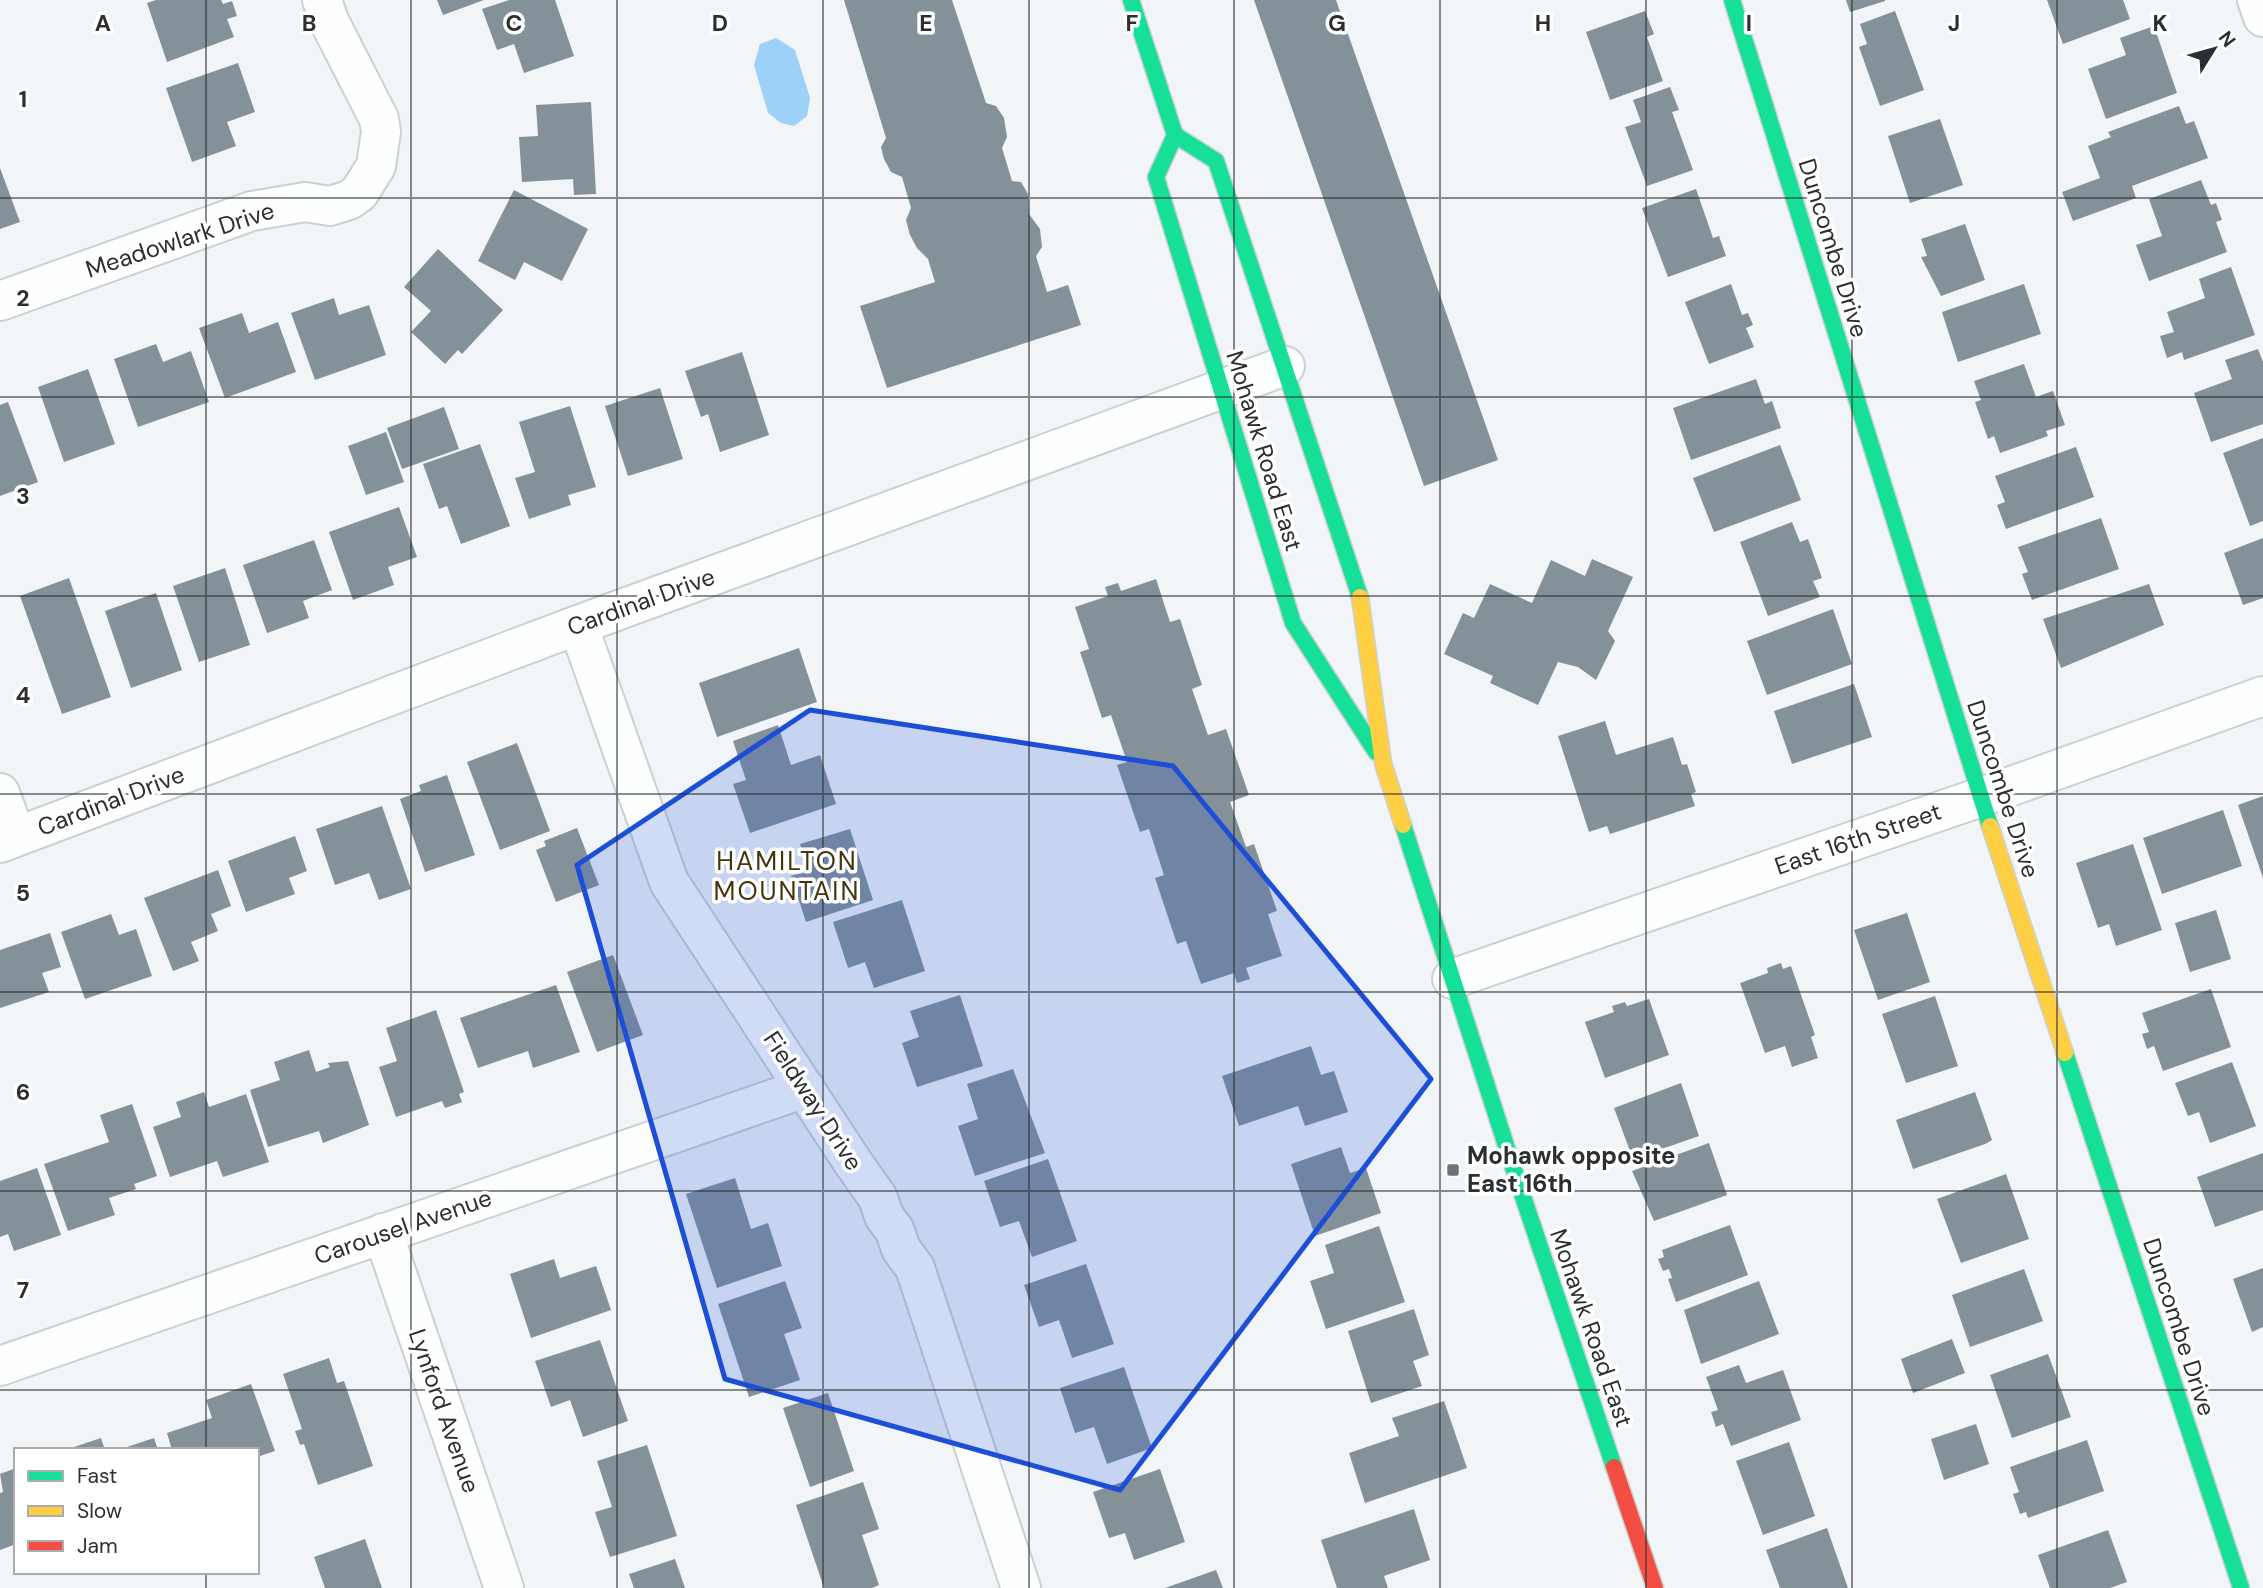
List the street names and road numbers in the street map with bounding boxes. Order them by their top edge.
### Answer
street label: Duncombe Drive [1792,155,1875,341]
street label: Meadowlark Drive [82,194,278,285]
street label: Mohawk Road East [1219,347,1310,555]
street label: Cardinal Drive [563,560,719,643]
street label: Duncombe Drive [1960,696,2047,882]
street label: Cardinal Drive [33,758,189,843]
street label: East 16th Street [1770,796,1945,882]
street label: Fieldway Drive [757,1025,870,1176]
street label: Carousel Avenue [310,1182,496,1271]
street label: Mohawk Road East [1543,1225,1640,1431]
street label: Duncombe Drive [2136,1234,2223,1420]
street label: Lynford Avenue [402,1325,487,1497]

